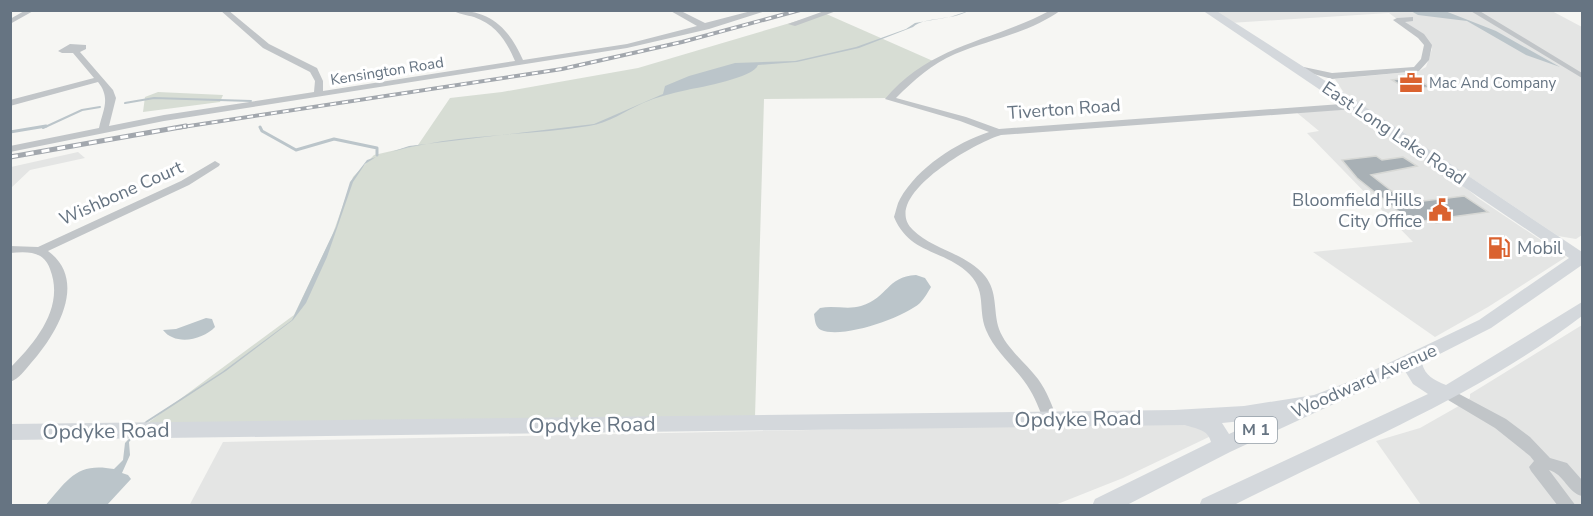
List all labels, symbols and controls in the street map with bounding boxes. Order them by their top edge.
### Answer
street label: Kensington Road [329,52,445,90]
office icon: Mac And Company [1398,70,1424,96]
place label: Mac And Company [1429,73,1557,93]
street label: East Long Lake Road [1317,76,1471,190]
street label: Tiverton Road [1007,93,1121,125]
street label: Wishbone Court [56,155,187,231]
place label: Bloomfield Hills City Office [1292,188,1422,233]
public building icon: Bloomfield Hills City Office [1427,197,1453,223]
fuel station icon: Mobil [1486,235,1512,261]
place label: Mobil [1517,236,1563,260]
street label: Woodward Avenue [1288,338,1440,424]
street label: Opdyke Road [1014,404,1142,434]
street label: Opdyke Road [528,410,656,440]
street label: Opdyke Road [42,416,170,446]
road number: M 1 [1235,417,1277,443]

